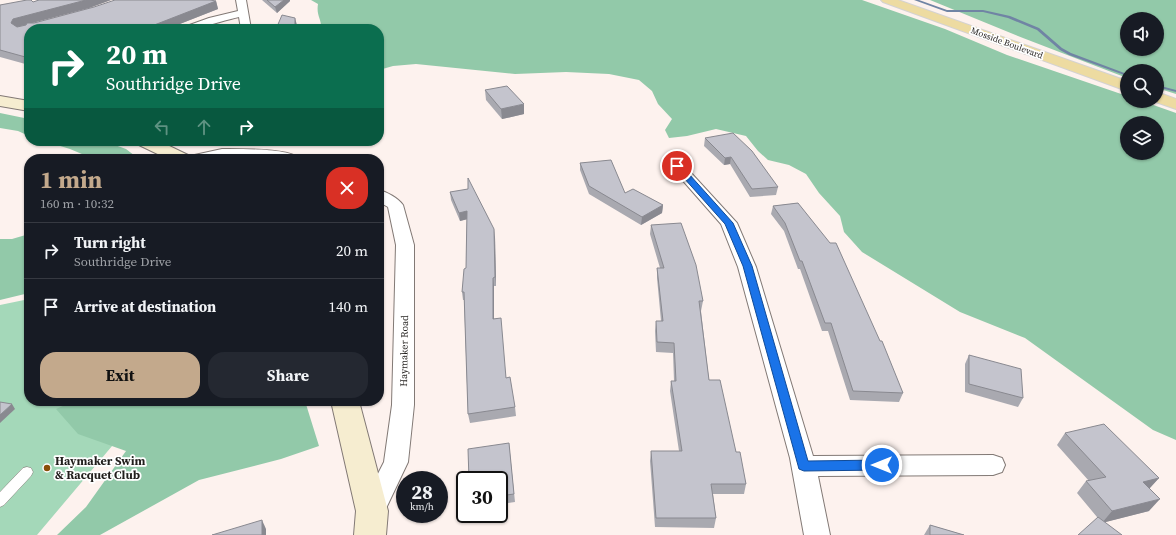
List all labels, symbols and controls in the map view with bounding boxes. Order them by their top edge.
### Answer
map controls [1120,12,1164,160]
button: sound [1120,12,1164,56]
street label: Mosside Boulevard [969,24,1045,62]
text: 20 m [106,35,168,73]
icon: right [40,40,92,92]
button: search [1120,64,1164,108]
text: Southridge Drive [106,71,241,96]
icon: left [151,116,173,138]
icon: ahead [193,116,215,138]
icon: right [235,116,257,138]
button: layers [1120,116,1164,160]
pin [660,149,694,183]
icon: arrive [666,155,688,177]
text: 1 min [40,163,102,196]
button: close [326,167,368,209]
text: 160 m · 10:32 [40,195,114,212]
text: Turn right [74,232,146,253]
icon: right [40,240,62,262]
text: 20 m [336,240,368,261]
text: Southridge Drive [74,253,172,270]
icon: arrive [40,296,62,318]
text: Arrive at destination [74,296,216,317]
text: 140 m [328,296,368,317]
street label: Haymaker Road [397,315,411,387]
button: Exit [40,352,200,398]
button: Share [208,352,368,398]
position arrow [861,444,903,486]
place label: Haymaker Swim & Racquet Club [55,453,146,483]
marker: Haymaker Swim & Racquet Club [42,463,52,473]
speed limit sign: 30 [456,471,508,523]
text: 28 [411,478,433,506]
text: km/h [410,500,434,513]

